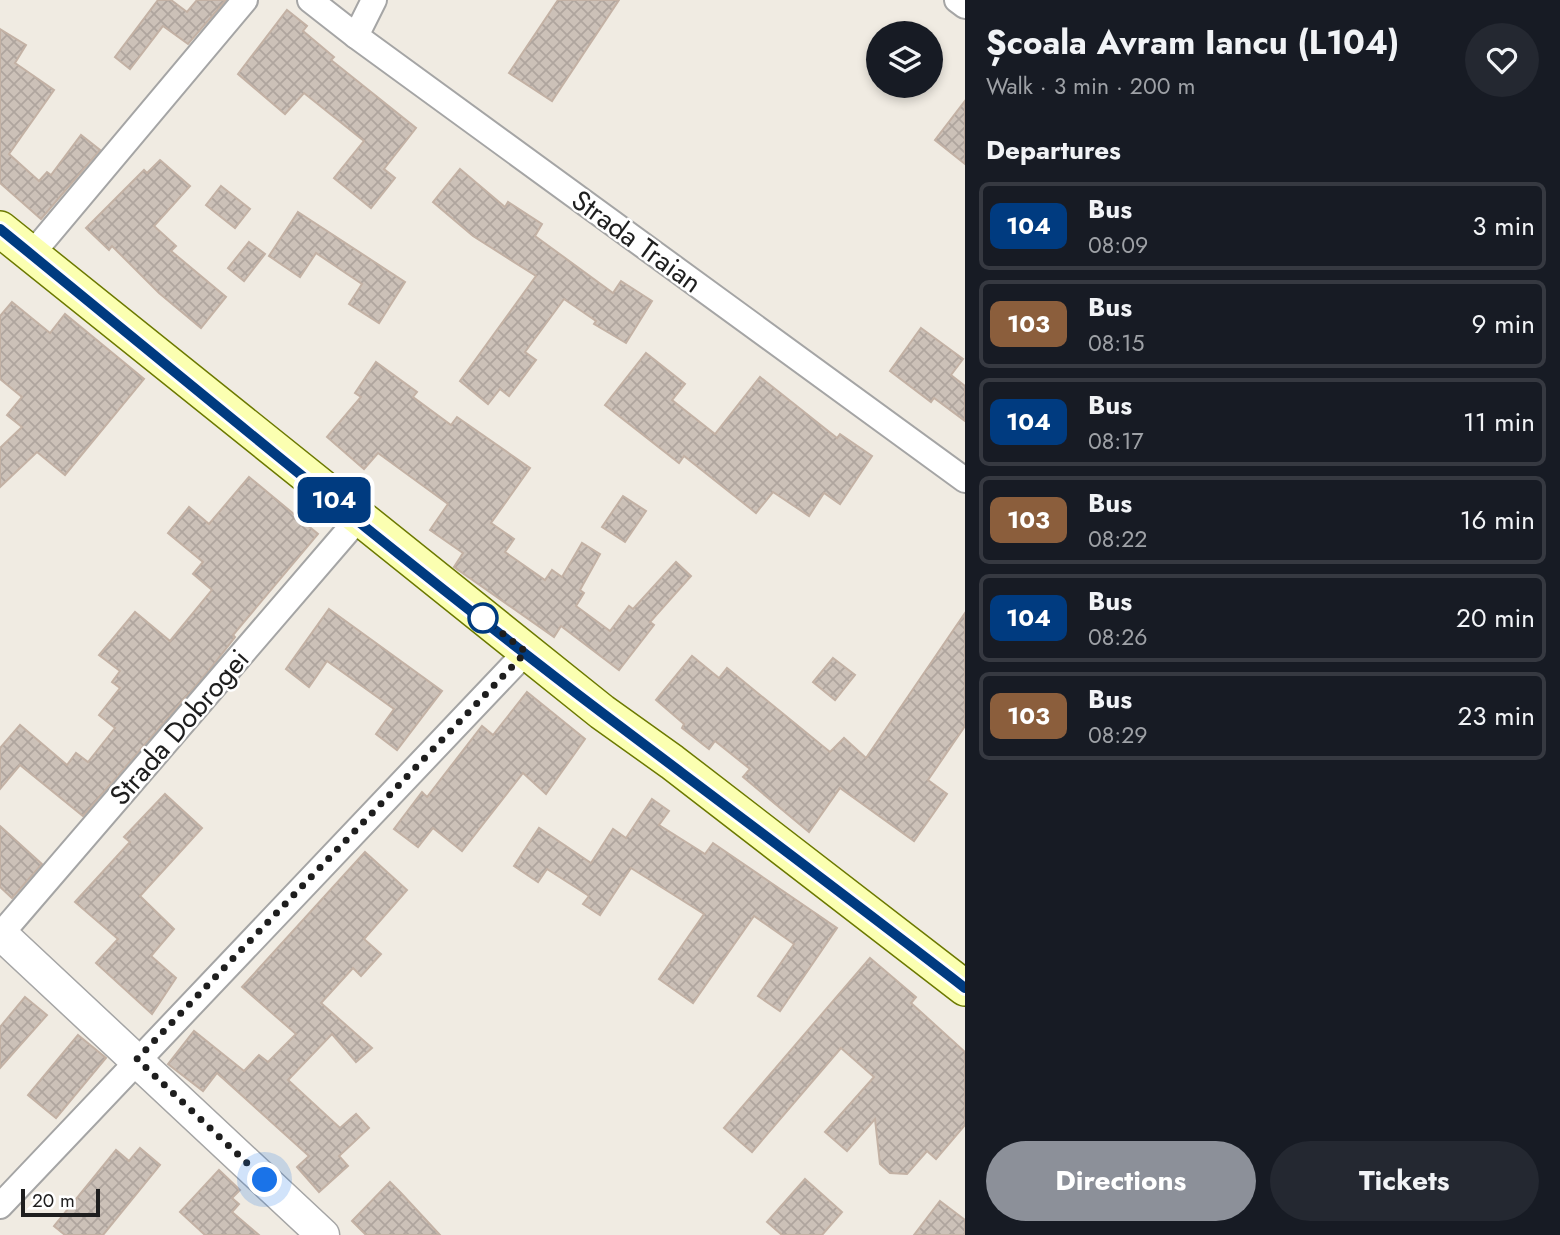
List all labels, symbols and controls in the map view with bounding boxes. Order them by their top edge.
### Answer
text: Școala Avram Iancu (L104) [986,19,1399,66]
map controls [866,21,943,98]
button: layers [866,21,943,98]
button: heart [1465,23,1539,97]
text: Walk · 3 min · 200 m [986,69,1195,103]
text: Departures [986,131,1121,169]
street label: Strada Traian [563,180,710,303]
text: Bus [1088,190,1132,228]
text: 3 min [1472,207,1535,245]
text: 104 [1006,208,1051,243]
text: 08:09 [1088,228,1148,262]
text: Bus [1088,288,1132,326]
text: 9 min [1472,305,1535,343]
text: 103 [1007,306,1050,341]
text: 08:15 [1088,326,1145,360]
text: Bus [1088,386,1132,424]
text: 11 min [1463,403,1535,441]
text: 104 [1006,404,1051,439]
text: 08:17 [1088,424,1144,458]
line badge: 104 [294,477,374,523]
text: 104 [312,482,356,517]
text: Bus [1088,484,1132,522]
text: 16 min [1460,501,1535,539]
text: 103 [1007,502,1050,537]
text: 08:22 [1088,522,1147,556]
text: Bus [1088,582,1132,620]
text: 20 min [1456,599,1535,637]
text: 104 [1006,600,1051,635]
unlabelled marker [468,603,498,633]
text: 08:26 [1088,620,1148,654]
street label: Strada Dobrogei [100,640,259,815]
text: Bus [1088,680,1132,718]
text: 23 min [1458,697,1535,735]
text: 103 [1007,698,1050,733]
text: 08:29 [1088,718,1148,752]
button: Directions [986,1141,1256,1221]
button: Tickets [1270,1141,1539,1221]
your location [247,1162,282,1197]
scale bar [21,1186,100,1218]
text: 20 m [32,1187,75,1214]

